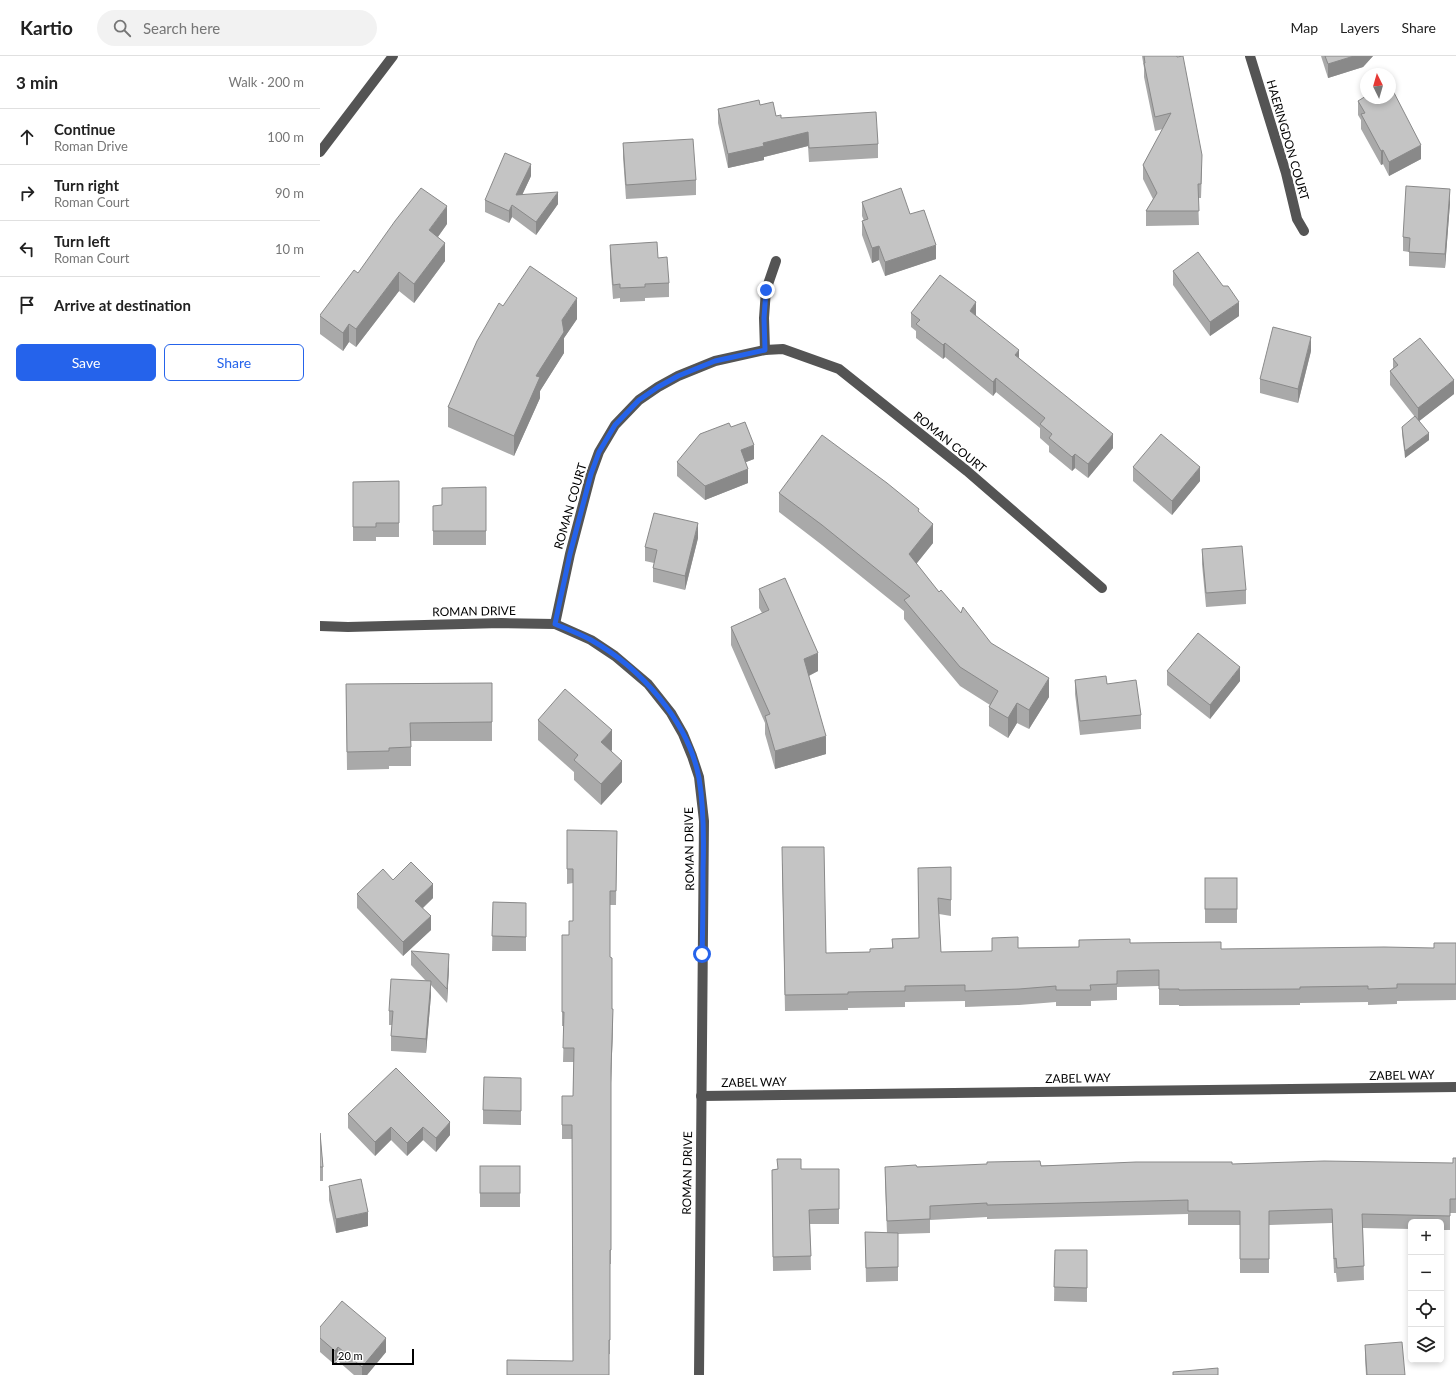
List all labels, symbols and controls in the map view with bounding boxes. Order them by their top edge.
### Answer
search box [97,10,377,46]
text: Kartio [20,16,73,39]
icon: search [111,17,133,39]
text: Search here [143,19,220,37]
text: Map [1290,19,1318,36]
text: Layers [1340,19,1380,36]
text: Share [1402,19,1436,36]
north arrow [1360,68,1396,104]
text: 3 min [16,72,58,93]
text: Walk · 200 m [228,74,304,90]
street label: HAERINGDON COURT [1264,78,1312,202]
text: Continue [54,120,115,138]
icon: ahead [16,126,38,148]
text: 100 m [267,129,304,145]
text: Roman Drive [54,138,128,154]
text: Turn right [54,176,119,194]
icon: right [16,182,38,204]
text: 90 m [275,185,304,201]
text: Roman Court [54,194,129,210]
text: Turn left [54,232,110,250]
icon: left [16,238,38,260]
text: 10 m [275,241,304,257]
text: Roman Court [54,250,129,266]
route end [757,281,775,299]
icon: arrive [16,294,38,316]
text: Arrive at destination [54,296,191,314]
button: Save [16,344,156,381]
button: Share [164,344,304,381]
street label: ROMAN COURT [911,408,989,476]
street label: ROMAN COURT [551,461,589,551]
street label: ROMAN DRIVE [432,603,516,619]
street label: ROMAN DRIVE [681,807,697,891]
route start [693,945,711,963]
street label: ZABEL WAY [1369,1067,1435,1083]
street label: ZABEL WAY [1045,1070,1111,1086]
street label: ZABEL WAY [721,1074,787,1090]
street label: ROMAN DRIVE [679,1131,695,1215]
map controls [1408,1219,1444,1363]
button: + [1408,1219,1444,1255]
button: − [1408,1255,1444,1291]
button: locate [1408,1291,1444,1327]
button: layers [1408,1327,1444,1363]
scale bar [332,1347,414,1366]
text: 20 m [338,1349,363,1362]

